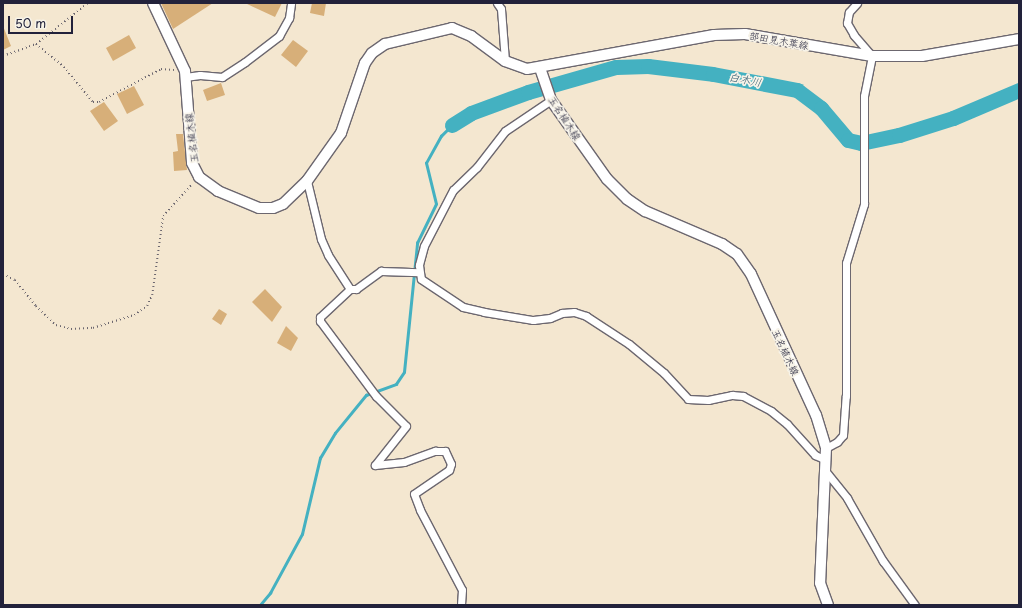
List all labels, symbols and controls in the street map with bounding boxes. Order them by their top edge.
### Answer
scale bar [10,8,75,34]
text: 50 m [15,14,46,32]
street label: 部田見木葉線 [748,29,810,51]
water label: 白木川 [728,70,762,90]
street label: 玉名植木線 [546,94,584,142]
street label: 玉名植木線 [182,112,200,164]
street label: 玉名植木線 [770,327,802,377]

